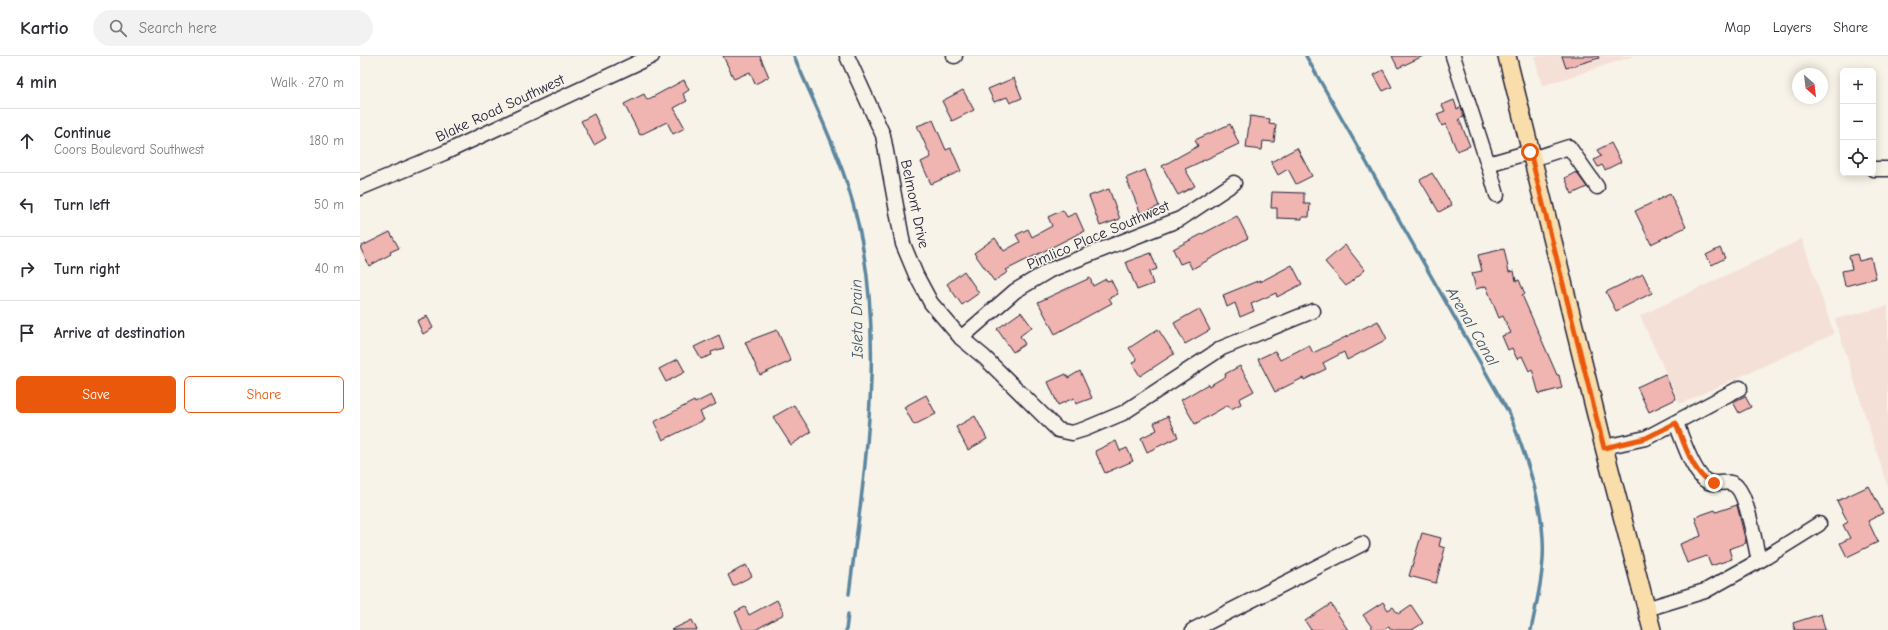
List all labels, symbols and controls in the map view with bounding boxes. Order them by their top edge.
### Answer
search box [93,10,373,46]
text: Kartio [20,17,69,39]
icon: search [107,17,129,39]
text: Search here [139,19,217,37]
text: Map [1724,19,1751,36]
text: Layers [1773,19,1811,36]
text: Share [1833,19,1868,36]
north arrow [1792,68,1828,104]
map controls [1840,68,1876,176]
button: + [1840,68,1876,104]
street label: Blake Road Southwest [433,70,568,146]
text: 4 min [16,73,57,92]
text: Walk · 270 m [271,75,344,90]
button: − [1840,104,1876,140]
text: Continue [54,124,111,142]
icon: ahead [16,130,38,152]
text: 180 m [309,133,344,148]
button: locate [1840,140,1876,176]
text: Coors Boulevard Southwest [54,142,204,157]
route start [1521,143,1539,161]
street label: Belmont Drive [897,158,933,251]
icon: left [16,194,38,216]
text: Turn left [54,196,110,214]
text: 50 m [314,197,344,212]
street label: Pimlico Place Southwest [1024,197,1173,273]
icon: right [16,258,38,280]
text: Turn right [54,260,120,278]
text: 40 m [315,261,344,276]
water label: Isleta Drain [847,279,867,360]
water label: Arenal Canal [1442,283,1502,369]
icon: arrive [16,322,38,344]
text: Arrive at destination [54,324,185,342]
button: Save [16,376,176,413]
button: Share [184,376,344,413]
route end [1705,474,1723,492]

